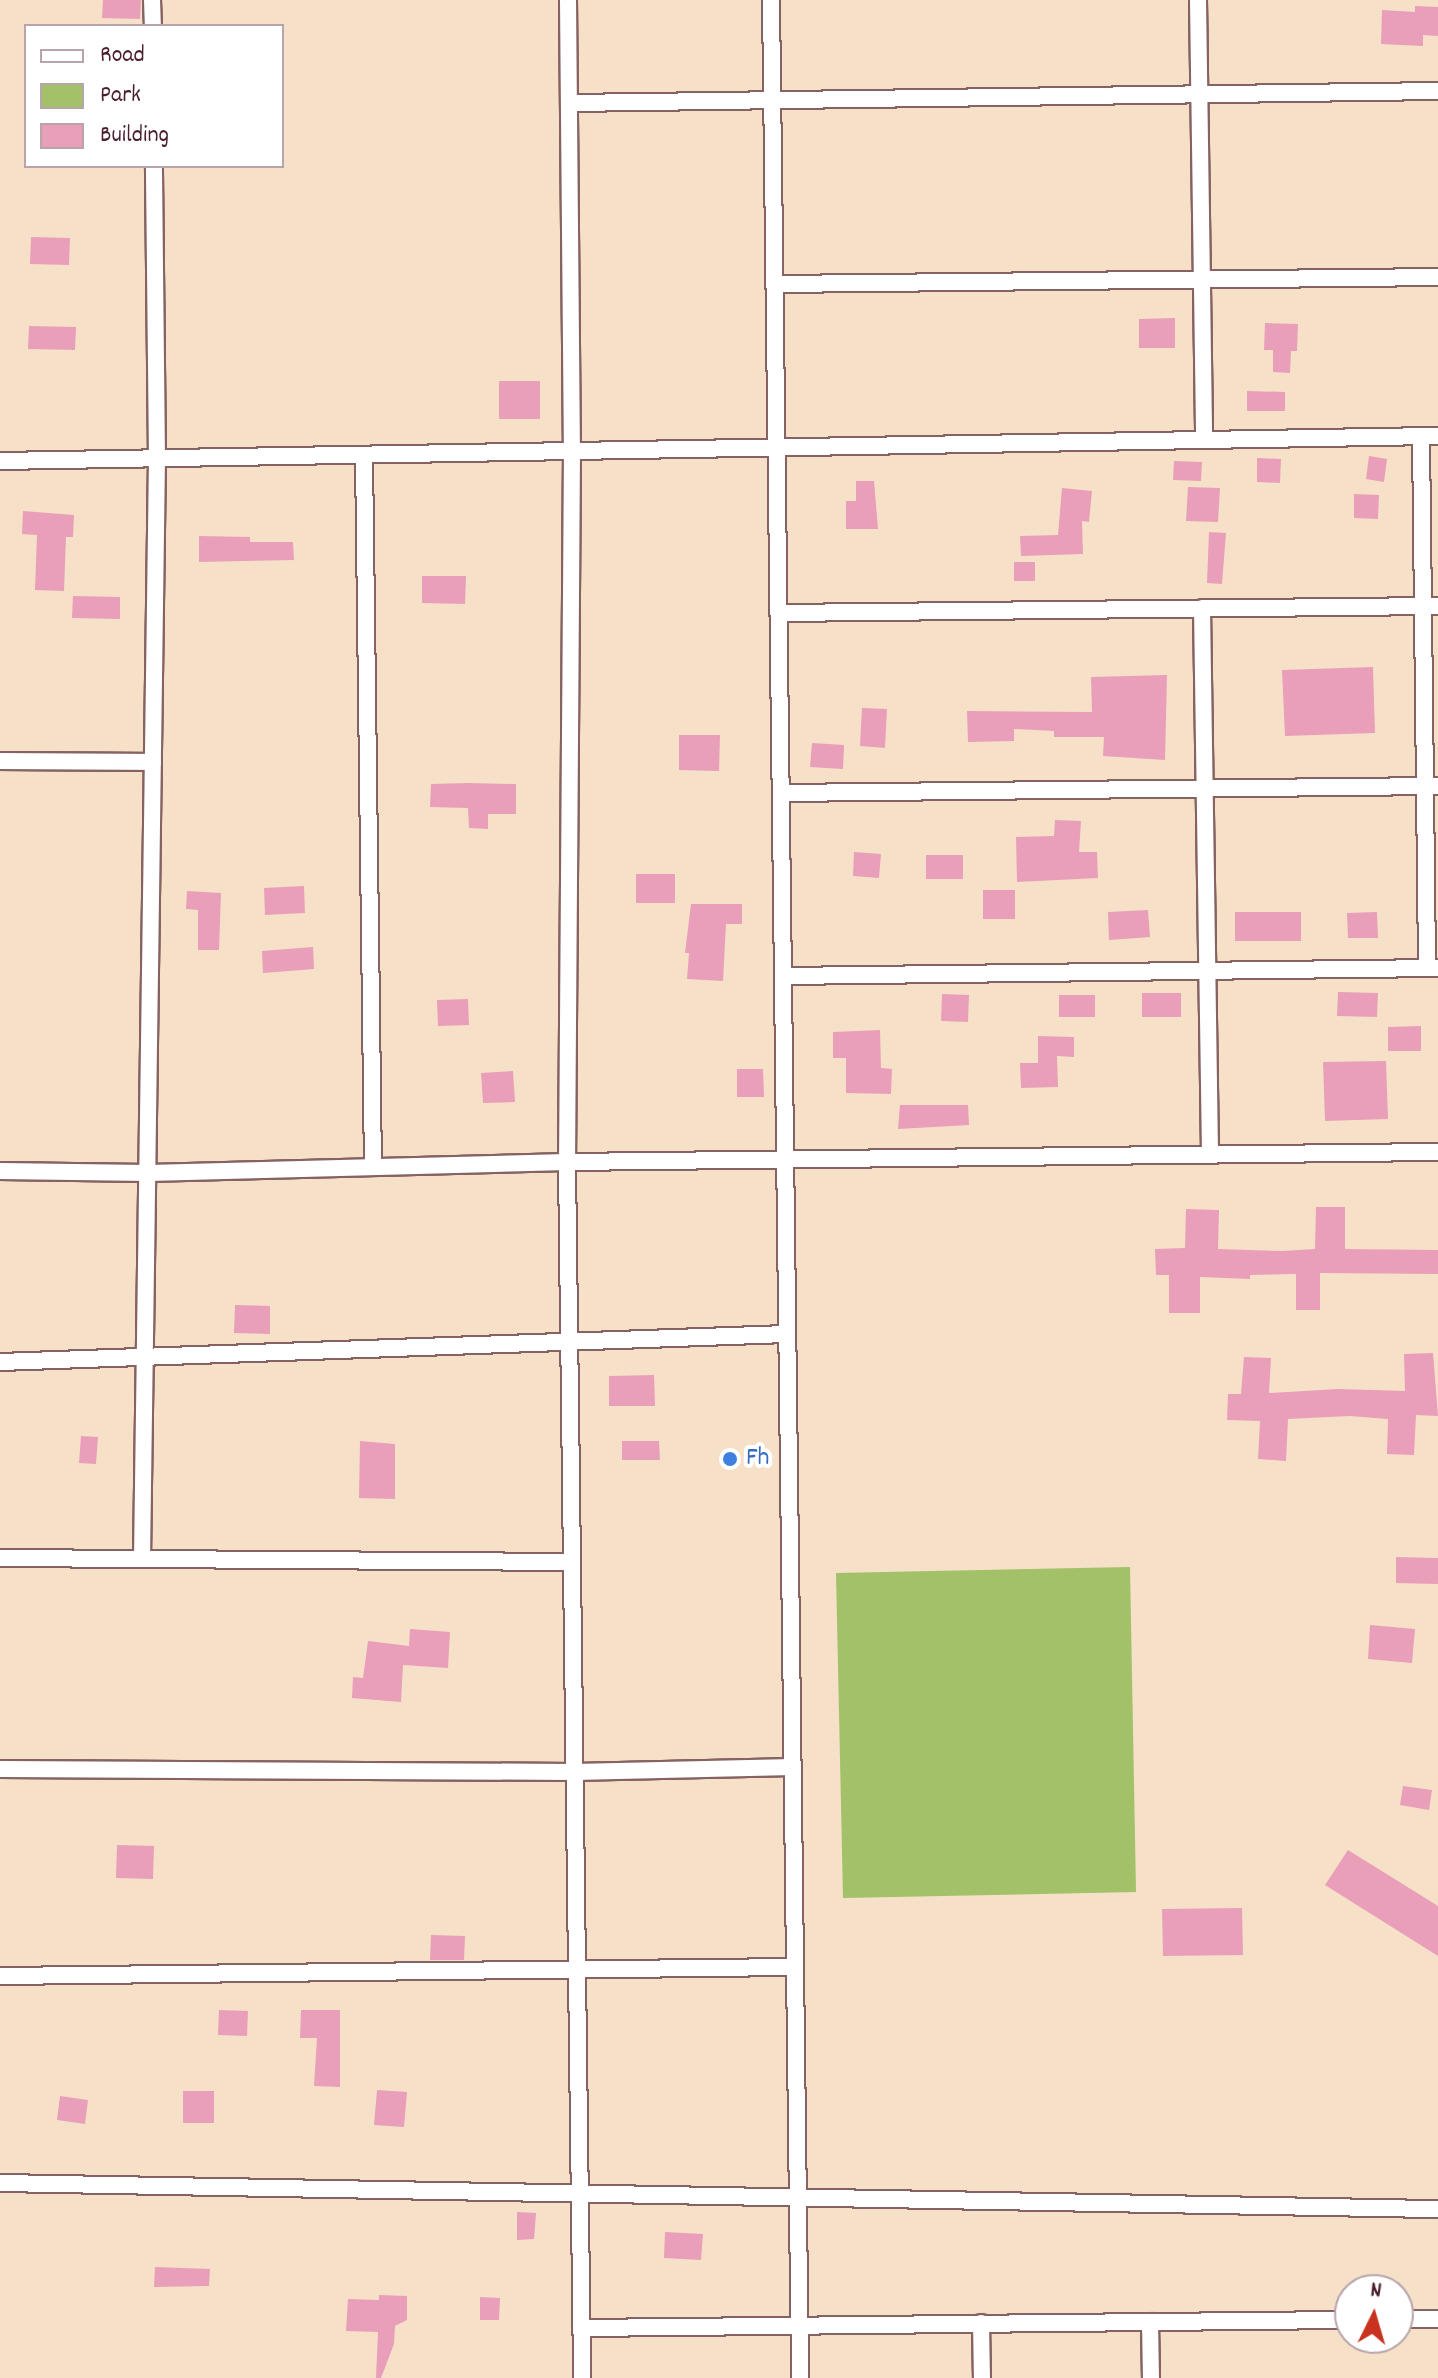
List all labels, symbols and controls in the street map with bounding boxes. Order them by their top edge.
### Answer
legend [24,24,284,168]
text: Road [100,39,145,73]
text: Park [100,79,141,113]
text: Building [100,119,169,153]
place label: Fh [746,1443,770,1475]
marker: Fh [721,1450,739,1468]
north arrow [1334,2274,1414,2354]
text: N [1369,2276,1383,2308]

